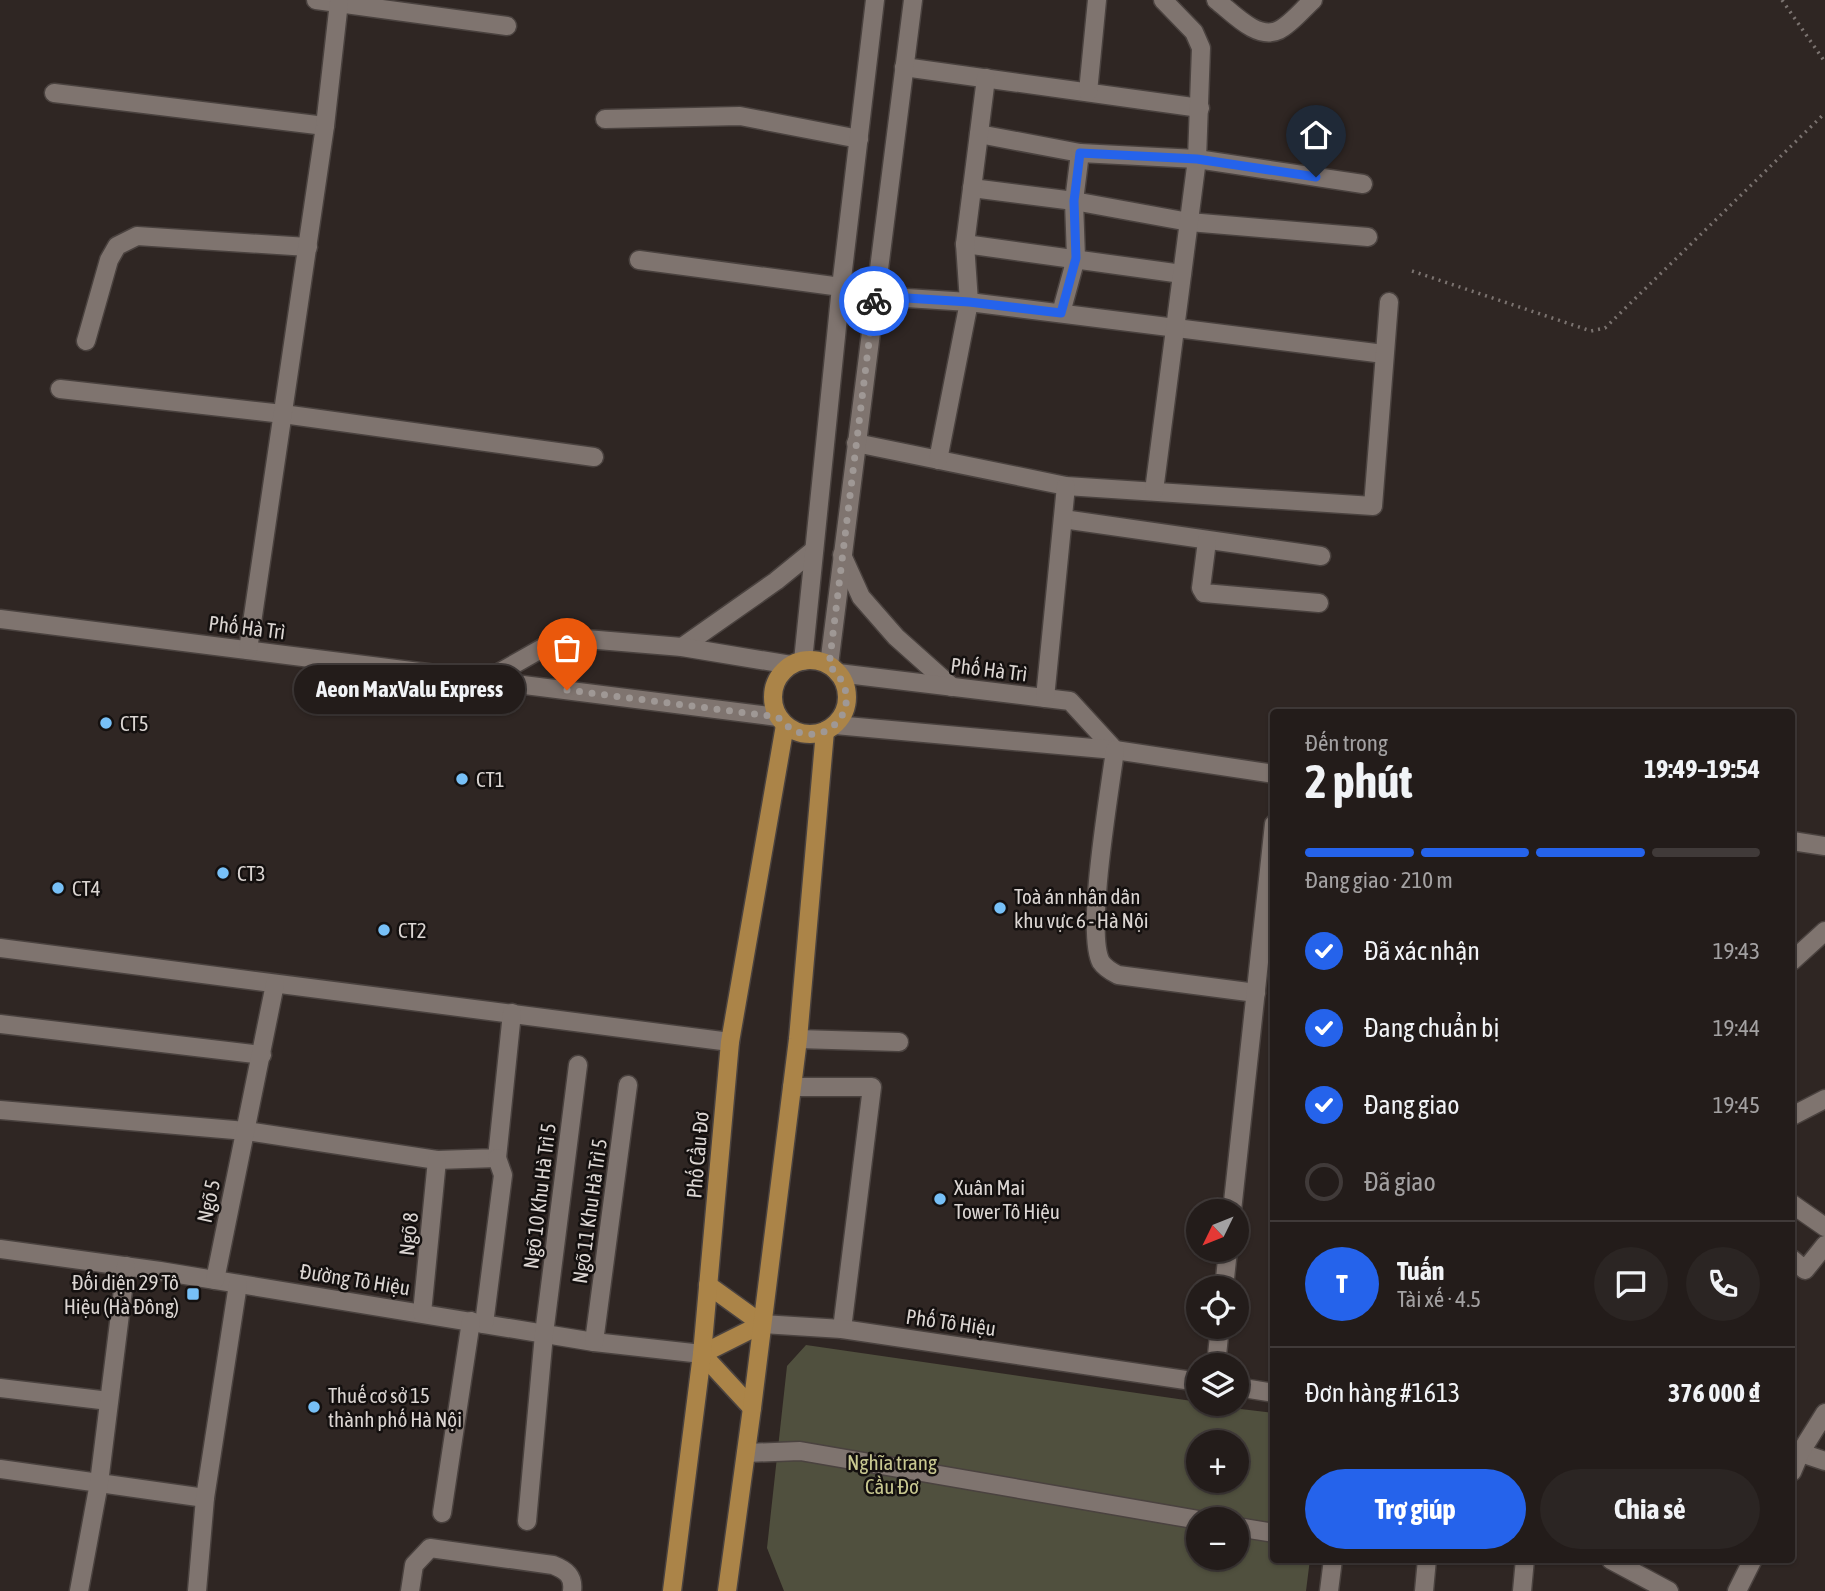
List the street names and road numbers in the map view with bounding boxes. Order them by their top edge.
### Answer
street label: Phố Hà Trì [207,610,287,644]
street label: Phố Hà Trì [949,652,1029,686]
street label: Phố Cầu Đơ [681,1110,713,1199]
street label: Ngõ 10 Khu Hà Trì 5 [518,1122,560,1270]
street label: Ngõ 11 Khu Hà Trì 5 [567,1137,611,1285]
street label: Ngõ 5 [192,1177,224,1225]
street label: Ngõ 8 [394,1211,422,1257]
street label: Đường Tô Hiệu [298,1258,412,1300]
street label: Phố Tô Hiệu [904,1304,998,1340]

